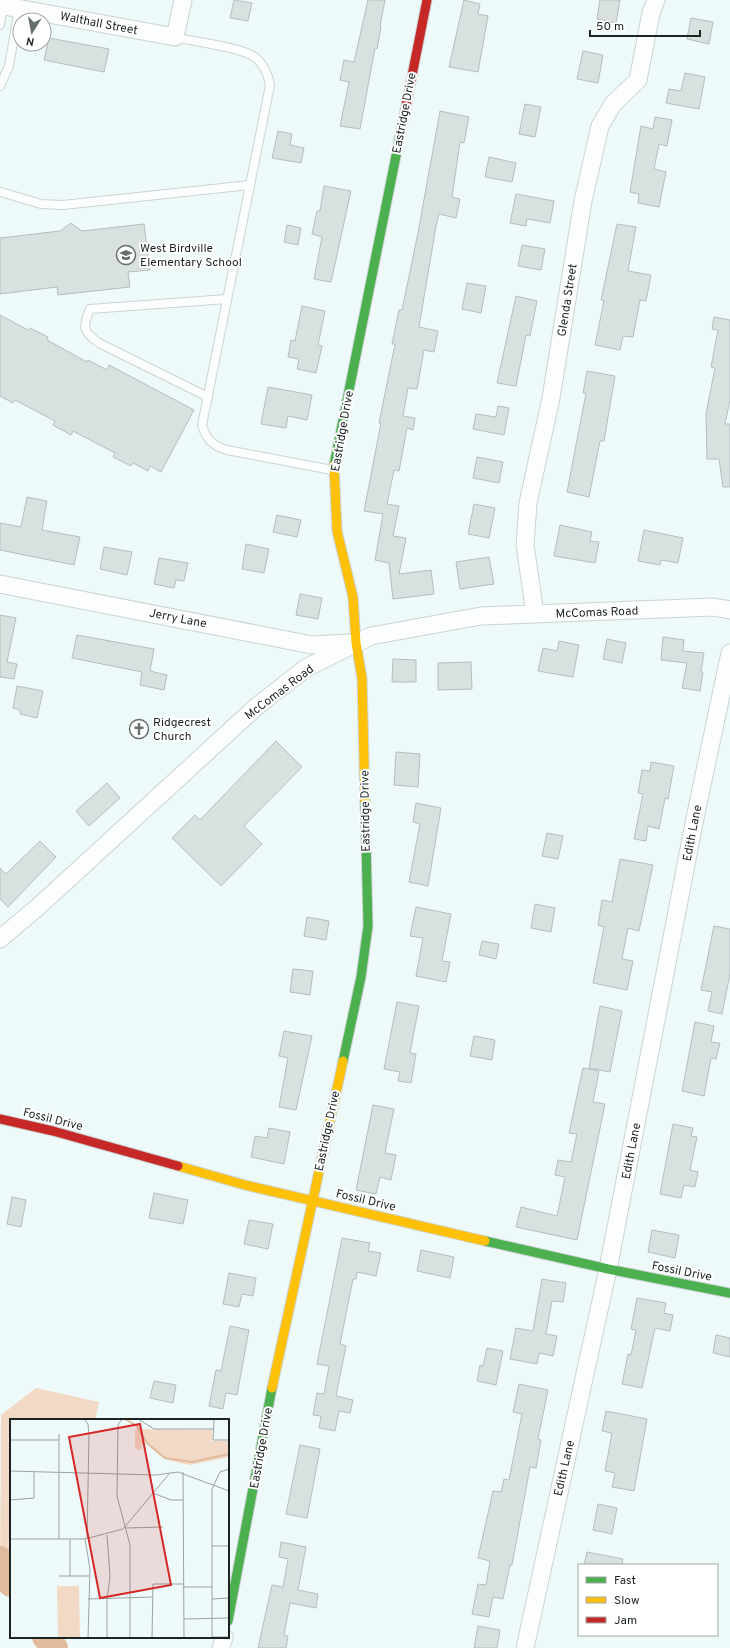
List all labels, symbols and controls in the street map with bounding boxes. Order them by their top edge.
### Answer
street label: Walthall Street [59,9,139,39]
north arrow [12,12,52,52]
scale bar [590,12,700,38]
text: 50 m [596,19,624,35]
text: N [25,33,35,48]
street label: Eastridge Drive [389,72,421,155]
place label: West Birdville Elementary School [140,241,242,271]
school or university icon: West Birdville Elementary School [115,244,137,266]
street label: Glenda Street [554,262,582,338]
street label: Eastridge Drive [328,389,358,473]
street label: McComas Road [555,604,639,622]
street label: Jerry Lane [148,606,208,632]
street label: McComas Road [242,662,317,724]
place label: Ridgecrest Church [153,715,211,745]
church icon: Ridgecrest Church [128,718,150,740]
street label: Eastridge Drive [357,770,375,852]
street label: Edith Lane [680,804,706,863]
street label: Eastridge Drive [312,1090,344,1173]
street label: Fossil Drive [21,1105,84,1135]
street label: Edith Lane [619,1122,645,1181]
street label: Fossil Drive [334,1186,397,1216]
street label: Fossil Drive [650,1258,713,1286]
street label: Eastridge Drive [247,1406,277,1490]
inset map [10,1419,229,1638]
street label: Edith Lane [551,1439,579,1498]
legend [578,1564,718,1636]
text: Fast [614,1573,636,1589]
text: Slow [614,1593,640,1609]
text: Jam [614,1613,637,1629]

